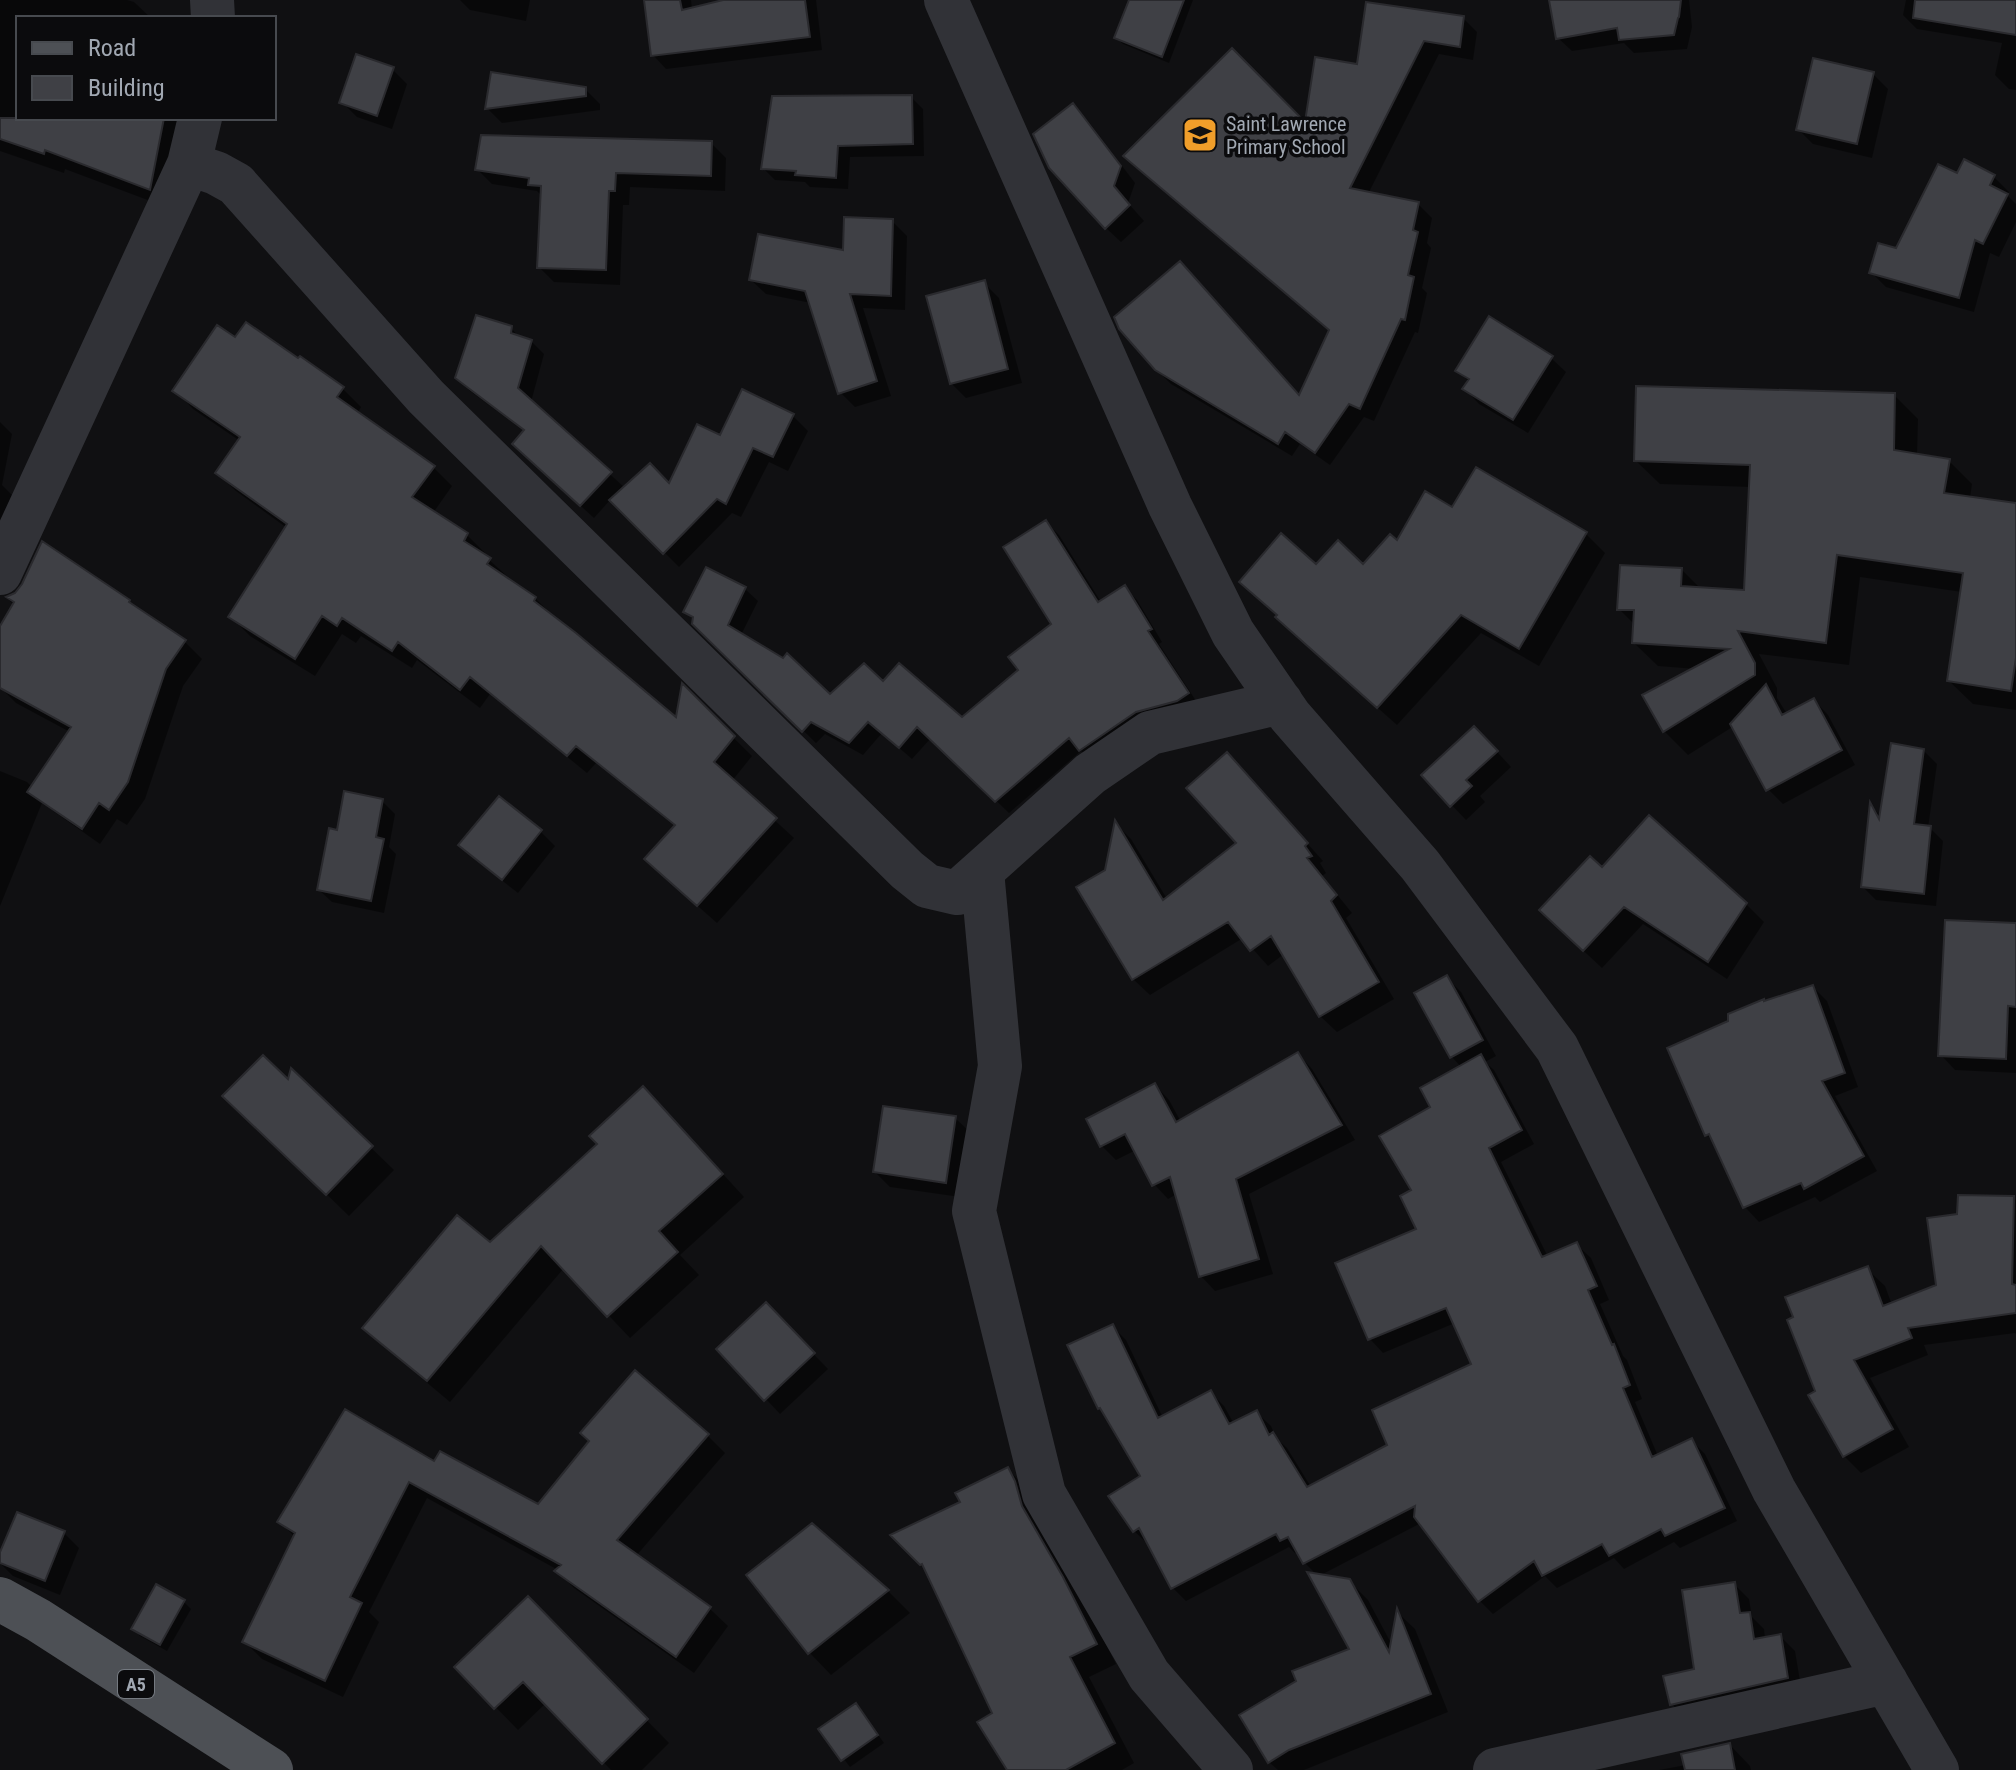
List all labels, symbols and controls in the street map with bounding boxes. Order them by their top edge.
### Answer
legend [16,16,276,120]
text: Road [88,34,136,62]
text: Building [88,74,165,102]
place label: Saint Lawrence Primary School [1226,112,1346,159]
school or university icon: Saint Lawrence Primary School [1181,116,1219,154]
road number: A5 [118,1670,154,1698]

